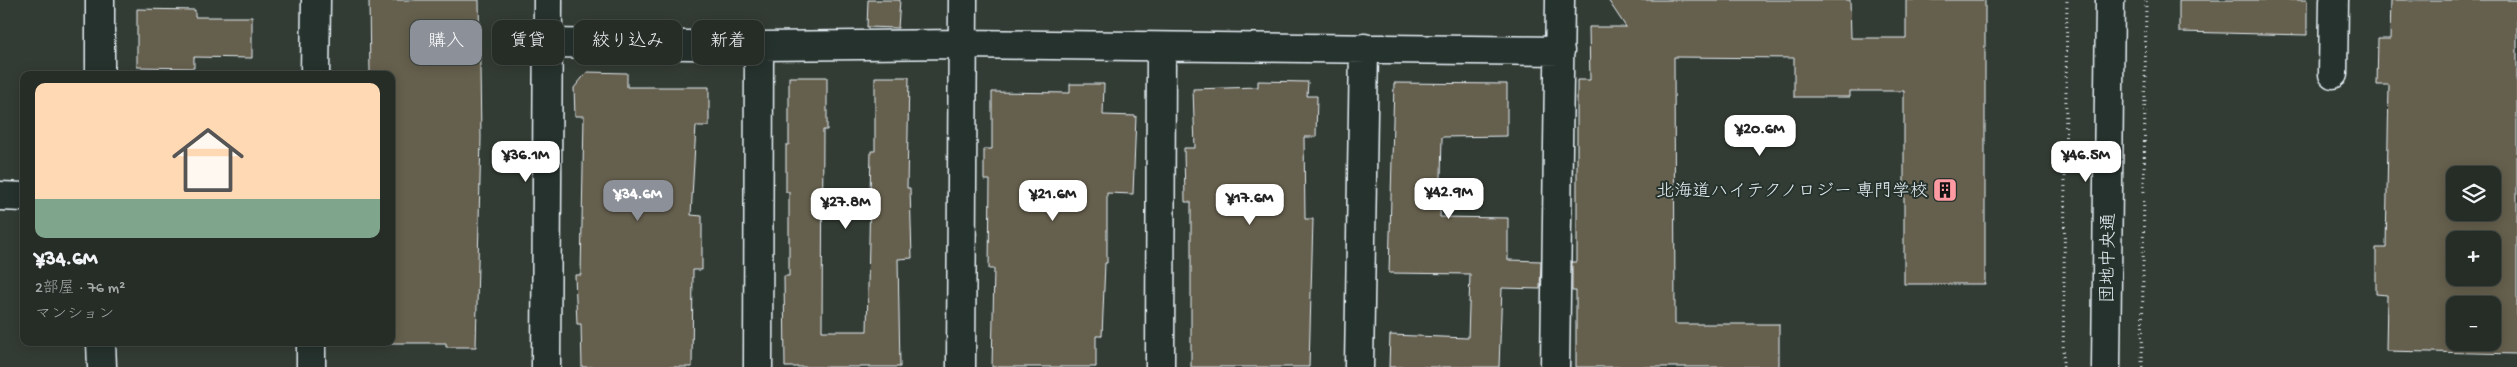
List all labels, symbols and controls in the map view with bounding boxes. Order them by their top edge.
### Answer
chip: 購入 [410,20,482,65]
chip: 賃貸 [492,20,564,65]
chip: 絞り込み [574,20,682,65]
chip: 新着 [692,20,764,65]
pin: ¥20.6M [1719,114,1801,157]
icon: home [163,115,253,205]
text: ¥20.6M [1736,121,1784,140]
pin: ¥36.1M [485,140,567,183]
pin: ¥46.5M [2045,140,2127,183]
text: ¥36.1M [503,147,549,166]
text: ¥46.5M [2062,147,2110,166]
map controls [2446,166,2501,351]
button: layers [2446,166,2501,221]
building icon: 北海道ハイテクノロジー 専門学校 [1932,177,1958,203]
pin: ¥42.9M [1408,178,1490,220]
pin: ¥34.6M [597,180,679,222]
pin: ¥21.6M [1012,180,1094,222]
place label: 北海道ハイテクノロジー 専門学校 [1656,181,1928,203]
pin: ¥17.6M [1209,184,1291,226]
text: ¥42.9M [1426,184,1472,203]
text: ¥34.6M [614,186,662,205]
text: ¥21.6M [1030,186,1076,205]
pin: ¥27.8M [805,188,887,230]
text: ¥17.6M [1227,190,1273,209]
text: ¥27.8M [822,194,870,213]
street label: 団地中央通 [2097,213,2121,303]
button: + [2446,231,2501,286]
text: ¥34.6M [35,248,97,273]
text: 2部屋 · 76 m² [35,280,125,299]
button: − [2446,296,2501,351]
text: マンション [35,306,114,325]

